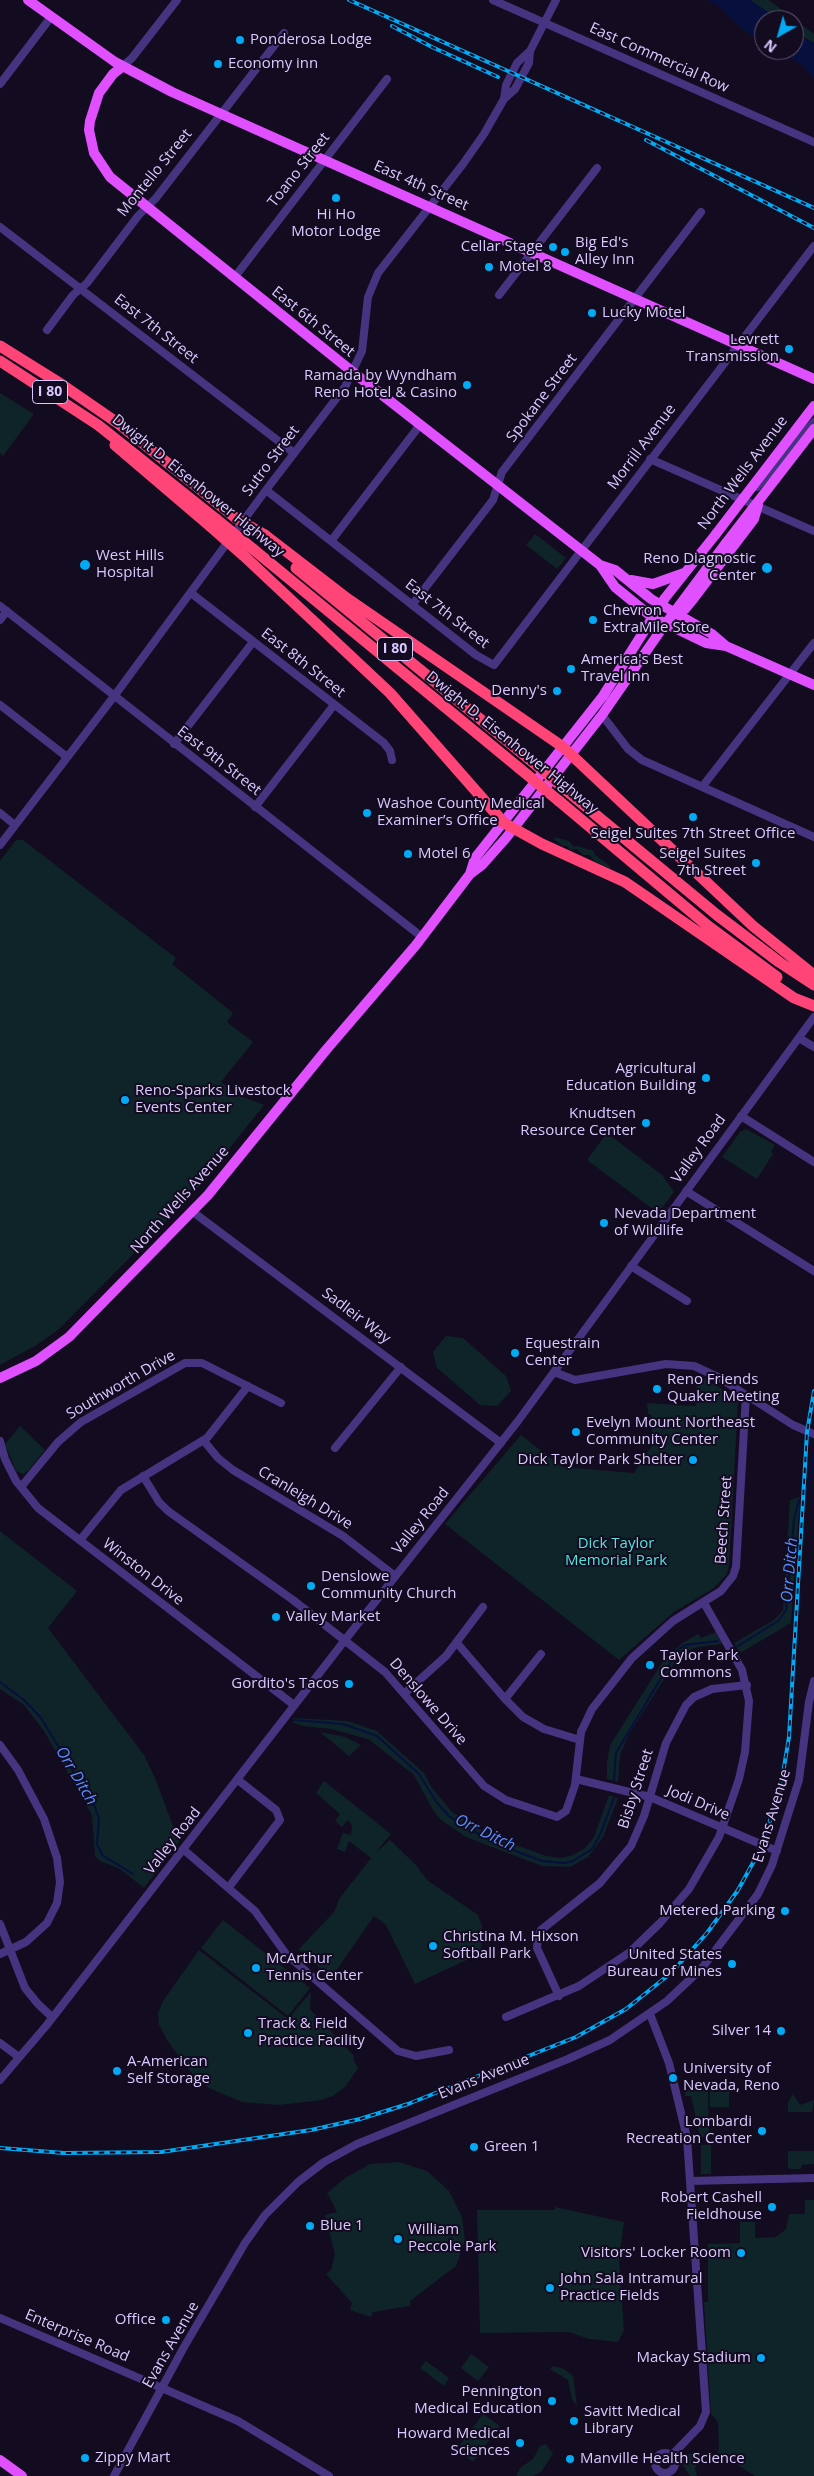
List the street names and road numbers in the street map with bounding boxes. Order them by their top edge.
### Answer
street label: East Commercial Row [586,19,732,97]
street label: Montello Street [114,125,196,221]
street label: Toano Street [264,129,334,211]
street label: East 4th Street [371,157,471,215]
street label: East 6th Street [268,283,358,361]
street label: East 7th Street [110,291,202,367]
street label: Spokane Street [503,350,581,446]
road number: I 80 [32,381,68,404]
street label: Morrill Avenue [604,401,680,493]
street label: Dwight D. Eisenhower Highway [108,411,288,561]
street label: North Wells Avenue [694,412,792,534]
street label: Sutro Street [239,422,303,500]
street label: East 7th Street [401,576,493,652]
street label: East 8th Street [257,625,349,701]
road number: I 80 [378,638,412,661]
street label: Dwight D. Eisenhower Highway [422,668,602,818]
street label: East 9th Street [173,723,265,799]
street label: Valley Road [668,1111,730,1187]
street label: North Wells Avenue [127,1143,233,1257]
street label: Sadleir Way [318,1284,394,1348]
street label: Southworth Drive [63,1346,179,1424]
street label: Cranleigh Drive [254,1463,356,1533]
street label: Beech Street [712,1475,736,1565]
street label: Valley Road [389,1484,453,1558]
street label: Winston Drive [99,1535,187,1609]
street label: Denslowe Drive [385,1655,471,1749]
street label: Bisby Street [615,1747,657,1831]
street label: Evans Avenue [749,1767,795,1865]
street label: Jodi Drive [664,1782,732,1824]
street label: Valley Road [141,1804,205,1878]
street label: Evans Avenue [436,2051,532,2103]
street label: Evans Avenue [139,2299,203,2391]
street label: Enterprise Road [22,2306,132,2366]

